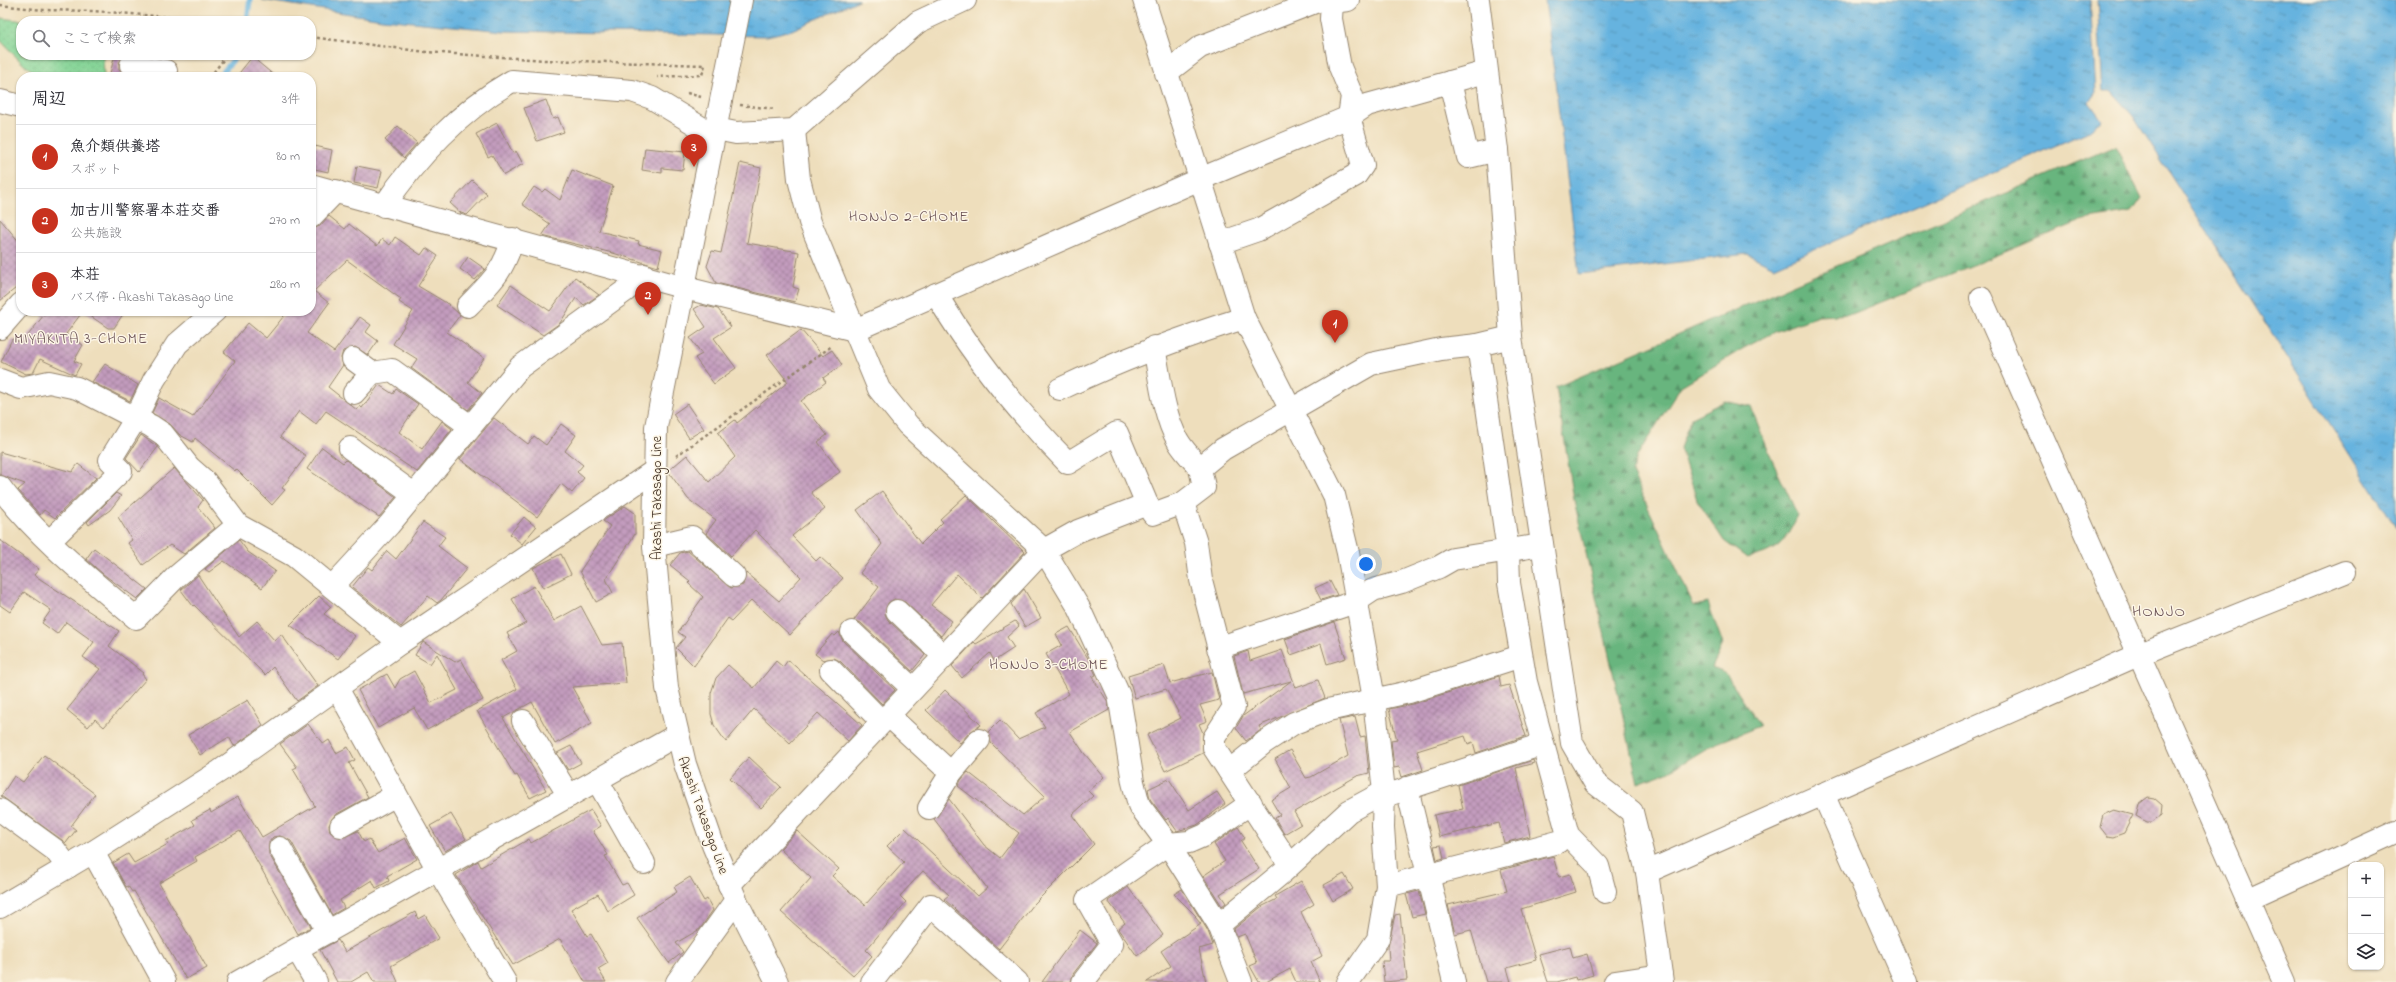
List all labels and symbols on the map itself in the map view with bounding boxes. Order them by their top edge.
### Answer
pin: 3 [681,134,707,167]
district label: HONJO 2-CHOME [849,206,969,228]
pin: 2 [635,282,661,315]
pin: 1 [1322,310,1348,343]
district label: MIYAKITA 3-CHOME [14,328,148,350]
street label: Akashi Takasago Line [647,435,669,560]
your location [1356,554,1376,574]
district label: HONJO [2132,600,2186,624]
district label: HONJO 3-CHOME [989,654,1109,676]
street label: Akashi Takasago Line [671,754,734,878]

